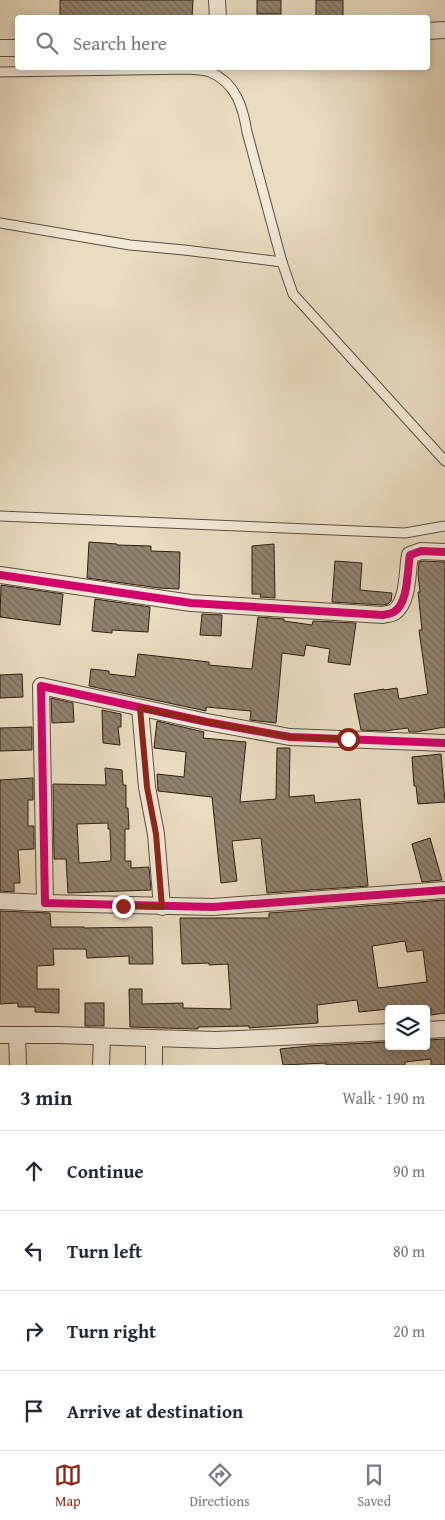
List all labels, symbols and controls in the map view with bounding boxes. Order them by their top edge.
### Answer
search box [15,15,430,70]
icon: search [33,29,61,57]
text: Search here [73,29,167,57]
route start [337,728,360,751]
route end [112,895,135,918]
map controls [385,1005,430,1050]
button: layers [385,1005,430,1050]
text: 3 min [20,1082,72,1113]
text: Walk · 190 m [342,1086,425,1110]
icon: ahead [20,1157,48,1185]
text: Continue [67,1157,144,1185]
text: 90 m [393,1159,425,1183]
icon: left [20,1237,48,1265]
text: Turn left [67,1237,142,1265]
text: 80 m [393,1239,425,1263]
icon: right [20,1317,48,1345]
text: Turn right [67,1317,156,1345]
text: 20 m [393,1319,425,1343]
icon: arrive [20,1397,48,1425]
text: Arrive at destination [67,1397,243,1425]
tab: Map [54,1461,82,1511]
tab: Directions [189,1461,250,1511]
tab: Saved [357,1461,391,1511]

